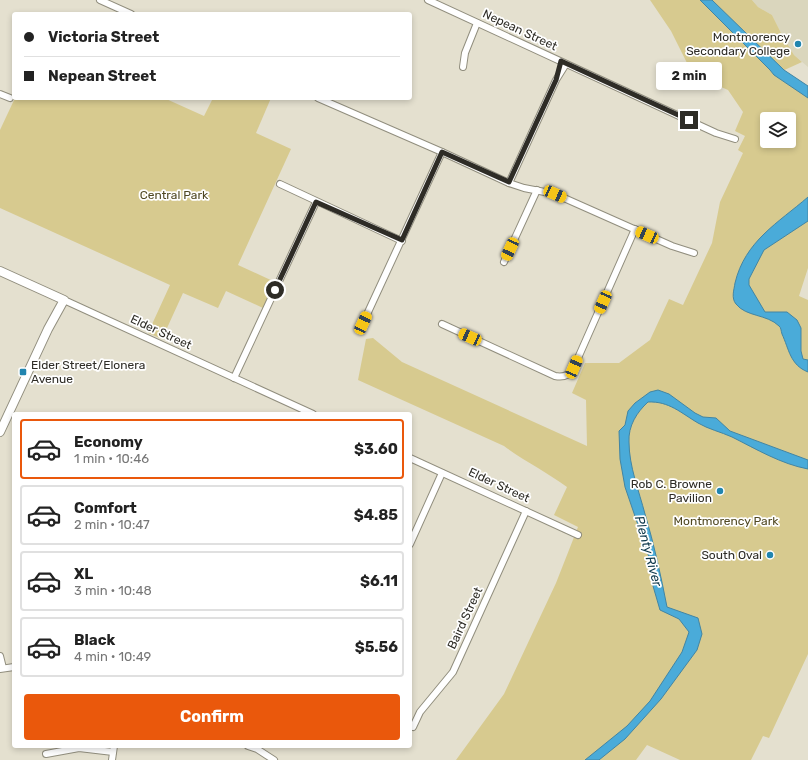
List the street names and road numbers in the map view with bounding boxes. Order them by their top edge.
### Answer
street label: Nepean Street [481,7,560,53]
street label: Elder Street [128,312,194,352]
street label: Elder Street [466,465,532,505]
street label: Baird Street [445,585,486,651]

